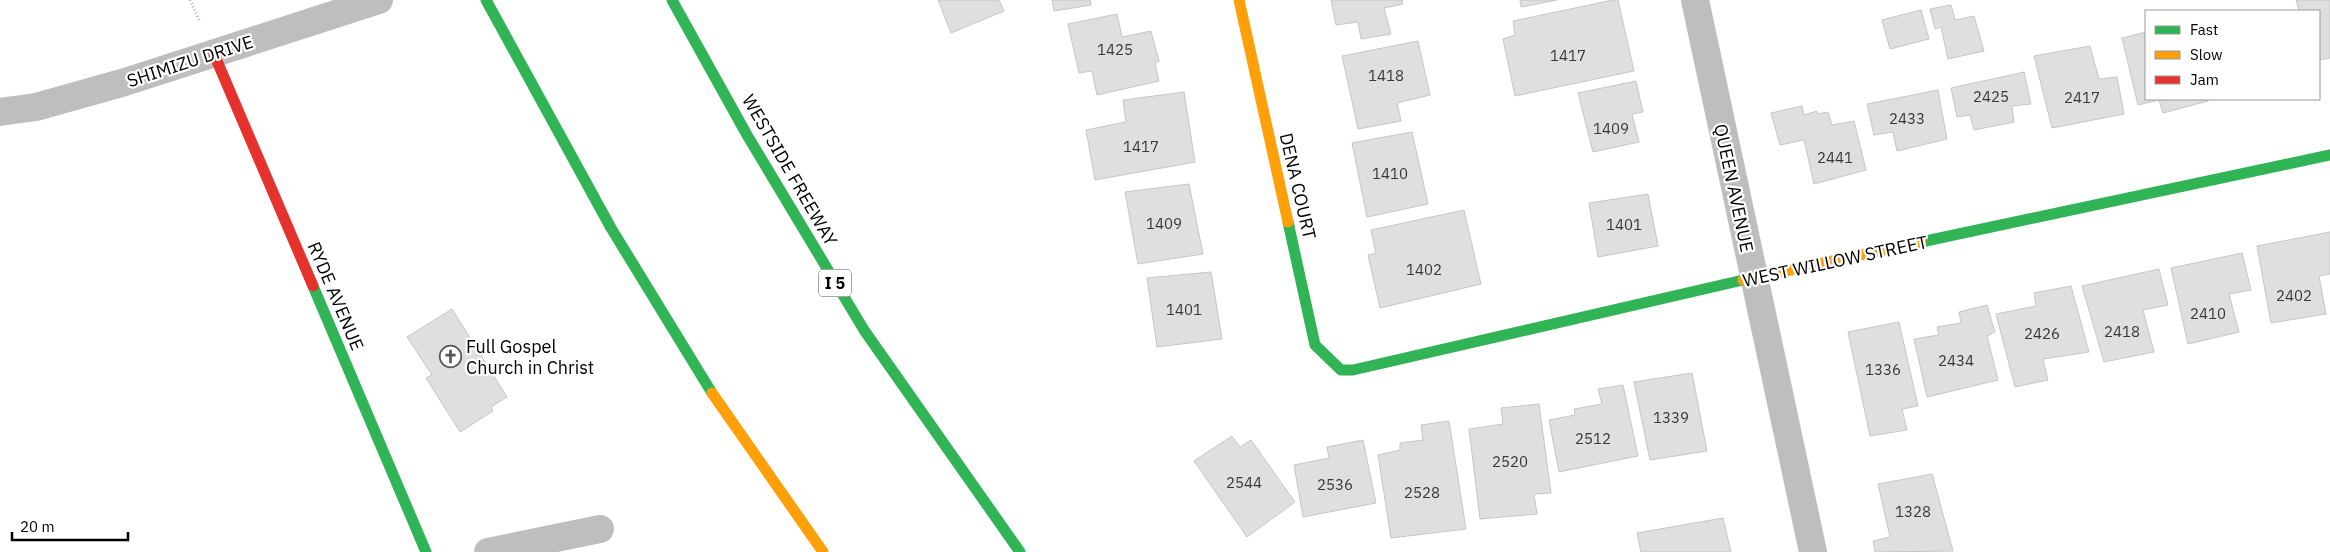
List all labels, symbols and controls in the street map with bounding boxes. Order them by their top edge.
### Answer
legend [2145,10,2320,100]
text: Fast [2190,20,2218,39]
street label: SHIMIZU DRIVE [124,30,256,92]
house number: 1425 [1097,40,1133,59]
text: Slow [2190,45,2223,64]
house number: 1417 [1550,46,1586,65]
house number: 1418 [1368,66,1404,85]
text: Jam [2190,70,2219,89]
house number: 2425 [1973,87,2009,106]
house number: 2417 [2064,88,2100,107]
street label: WESTSIDE FREEWAY [737,90,843,250]
house number: 2433 [1889,109,1925,128]
house number: 1409 [1593,119,1629,138]
street label: QUEEN AVENUE [1709,122,1759,254]
street label: DENA COURT [1275,131,1321,241]
house number: 1417 [1123,137,1159,156]
house number: 2441 [1817,148,1853,167]
house number: 1410 [1372,164,1408,183]
house number: 1409 [1146,214,1182,233]
house number: 1401 [1606,215,1642,234]
street label: WEST WILLOW STREET [1740,230,1930,292]
street label: RYDE AVENUE [303,238,369,354]
house number: 1402 [1406,260,1442,279]
road number: I 5 [819,270,851,296]
house number: 2402 [2276,286,2312,305]
house number: 1401 [1166,300,1202,319]
house number: 2410 [2190,304,2226,323]
house number: 2418 [2104,322,2140,341]
house number: 2426 [2024,324,2060,343]
place label: Full Gospel Church in Christ [466,335,594,379]
church icon: Full Gospel Church in Christ [438,344,462,368]
house number: 2434 [1938,351,1974,370]
house number: 1336 [1865,360,1901,379]
house number: 1339 [1653,408,1689,427]
house number: 2512 [1575,429,1611,448]
house number: 2520 [1492,452,1528,471]
house number: 2544 [1226,473,1262,492]
house number: 2536 [1317,475,1353,494]
house number: 2528 [1404,483,1440,502]
house number: 1328 [1895,502,1931,521]
scale bar [12,510,129,542]
text: 20 m [20,517,55,536]

